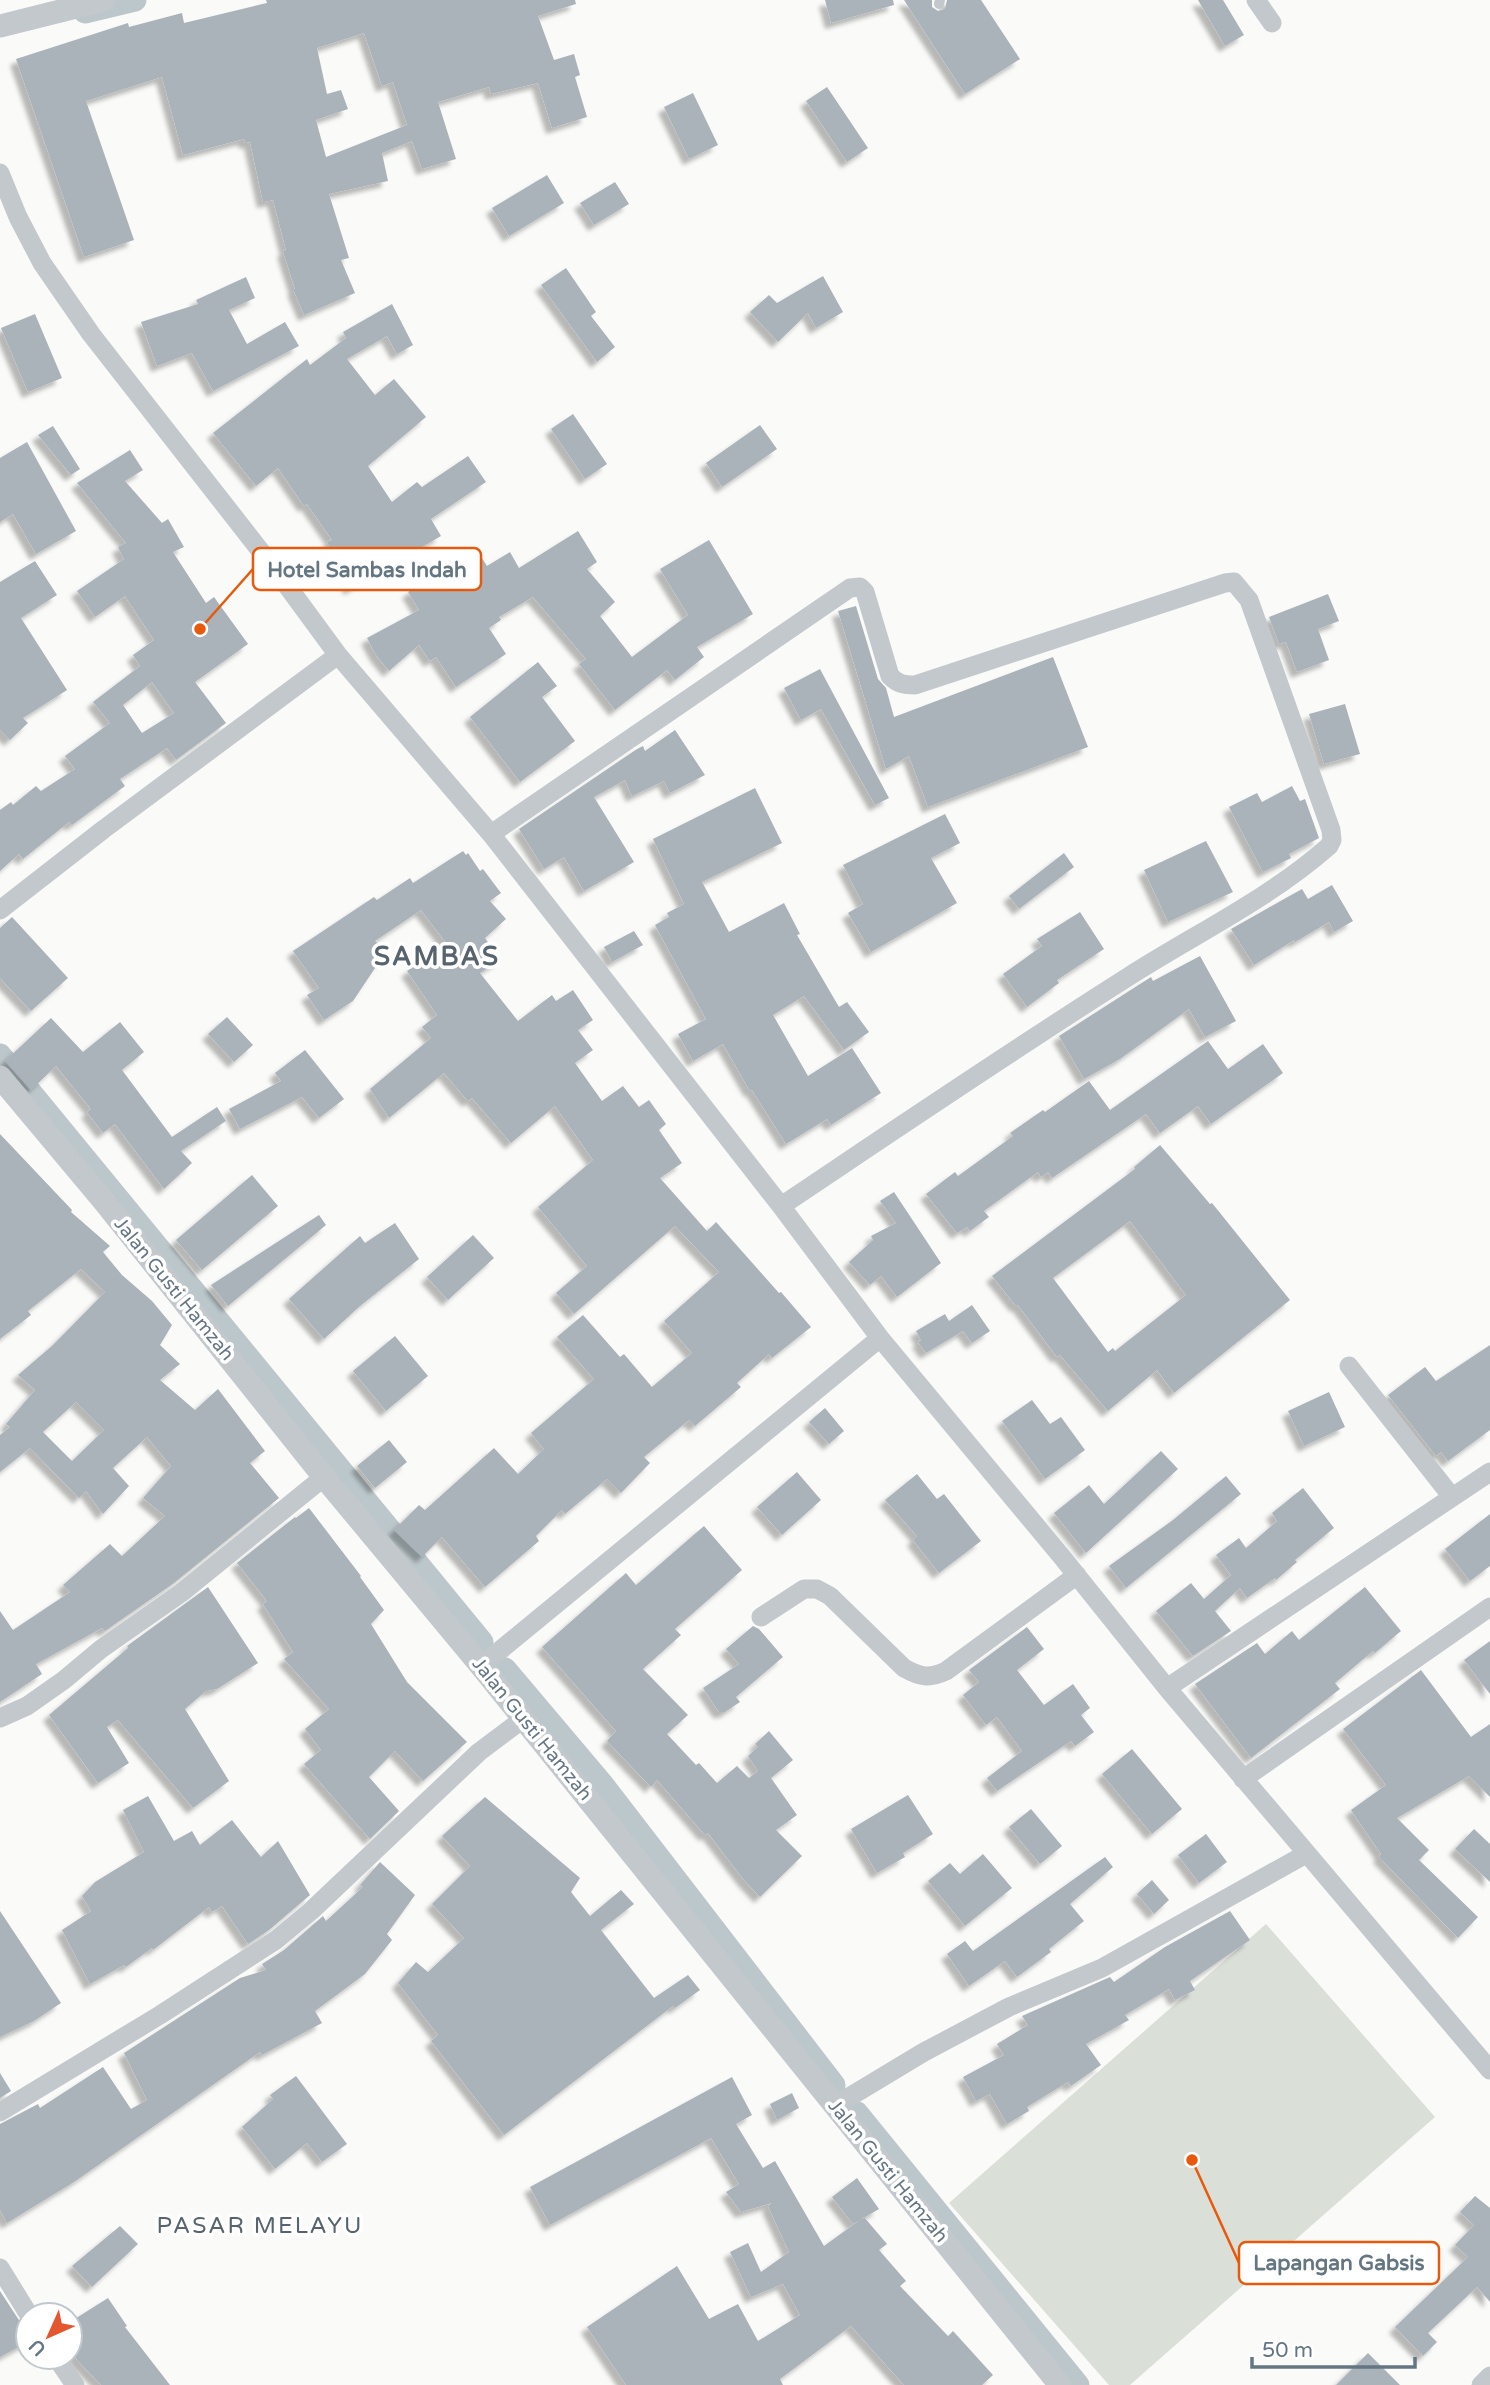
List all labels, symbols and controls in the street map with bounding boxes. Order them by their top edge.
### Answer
callout: Hotel Sambas Indah [253,548,481,590]
text: Hotel Sambas Indah [267,558,467,583]
district label: SAMBAS [374,941,500,972]
street label: Jalan Gusti Hamzah [110,1213,238,1365]
street label: Jalan Gusti Hamzah [468,1653,596,1805]
street label: Jalan Gusti Hamzah [824,2095,952,2247]
district label: PASAR MELAYU [157,2212,363,2240]
callout: Lapangan Gabsis [1239,2242,1439,2284]
text: Lapangan Gabsis [1253,2251,1425,2276]
north arrow [14,2301,84,2371]
scale bar [1252,2326,1415,2370]
text: U [25,2334,51,2360]
text: 50 m [1262,2338,1313,2363]

